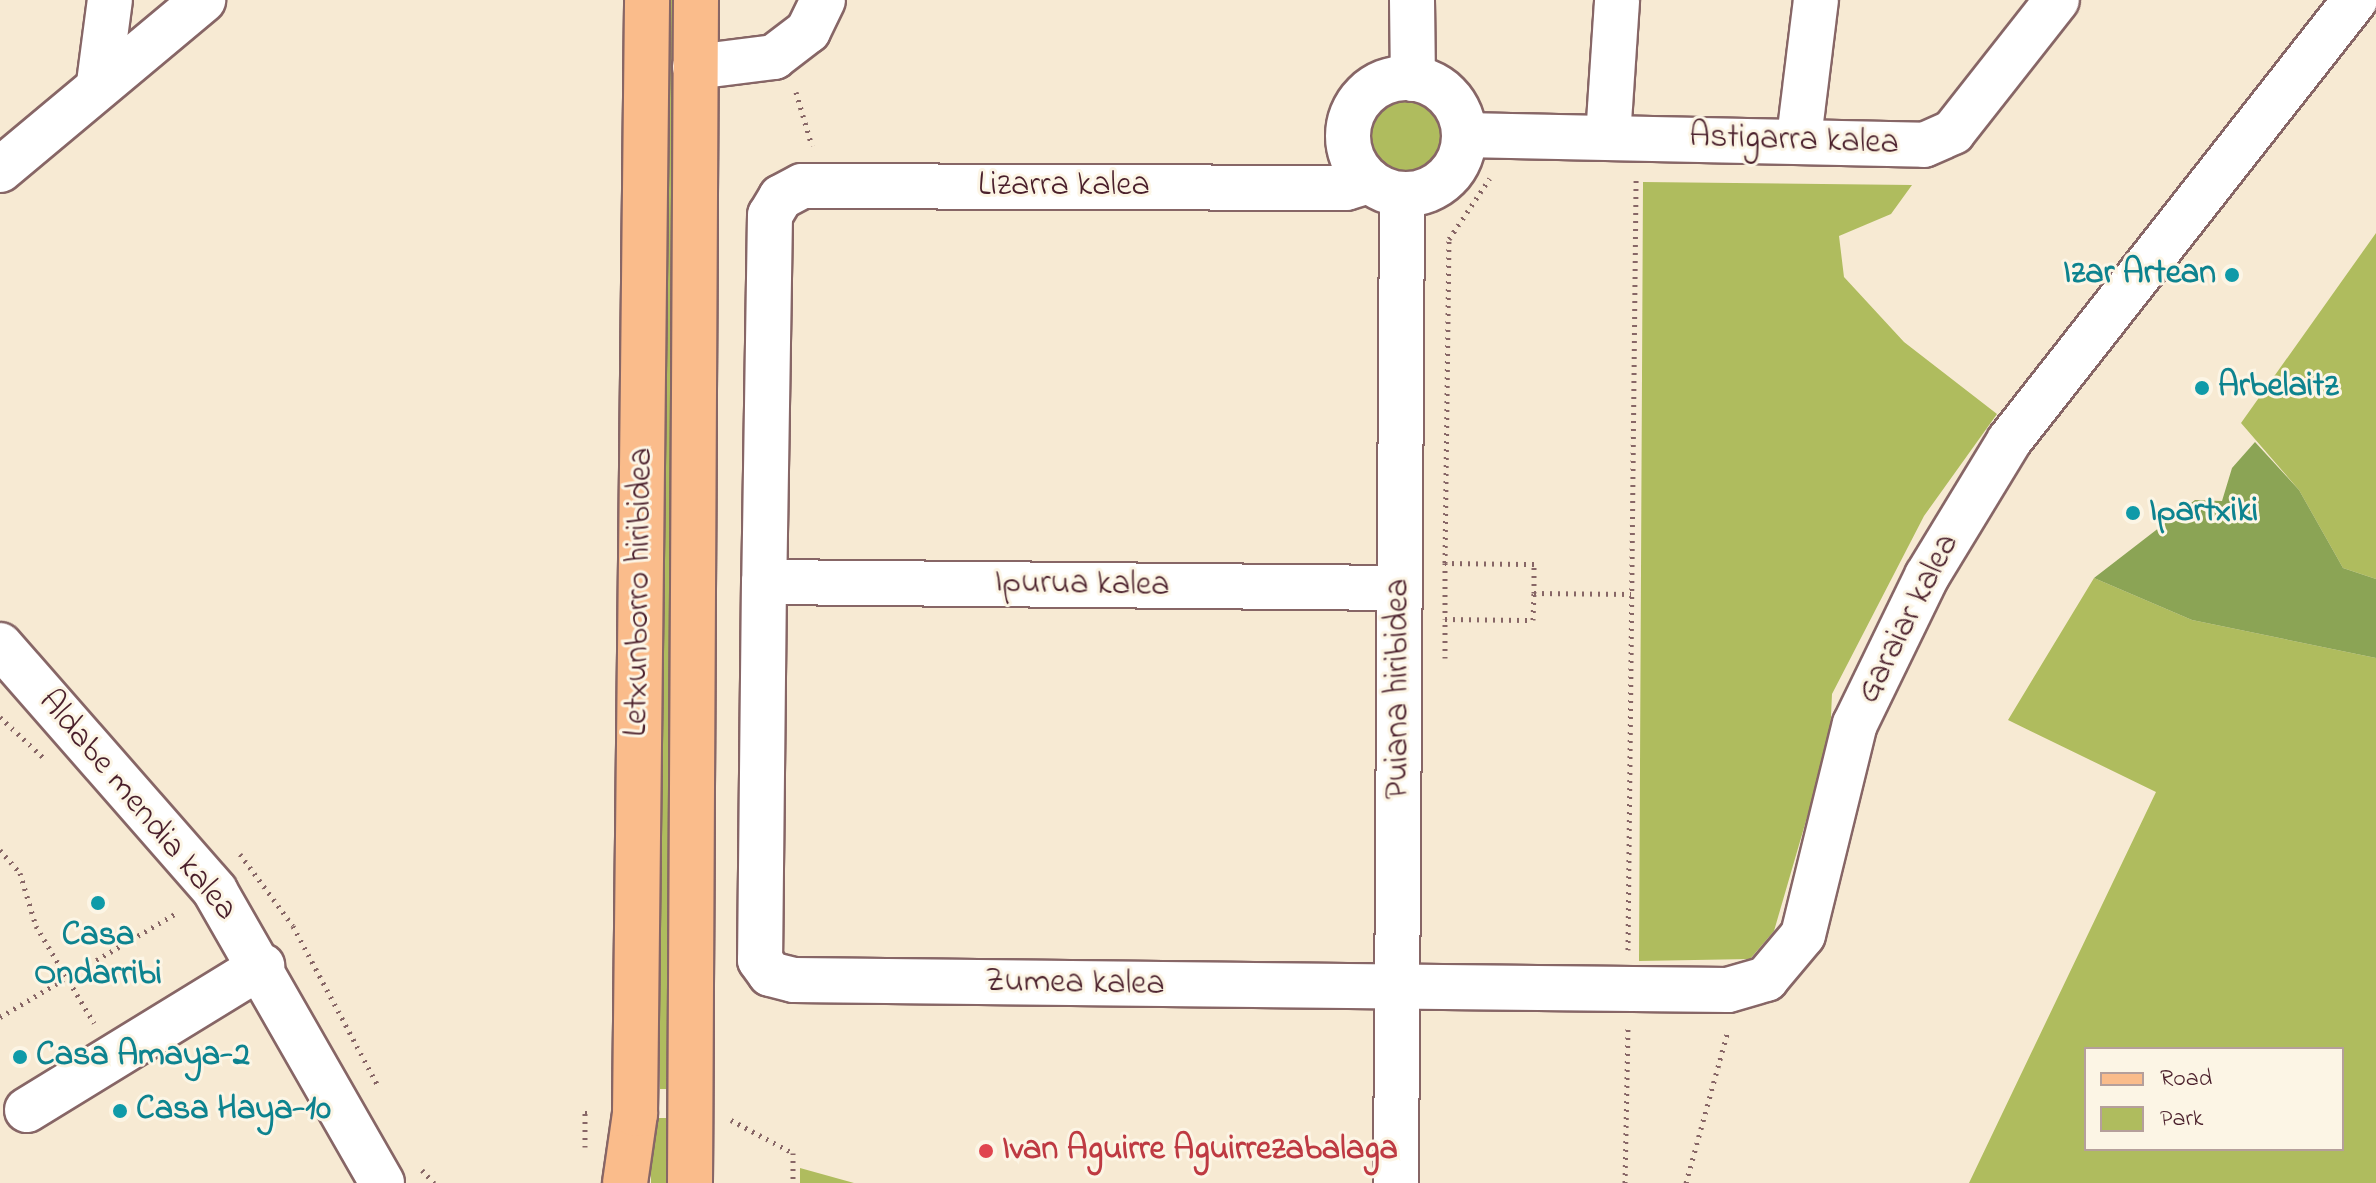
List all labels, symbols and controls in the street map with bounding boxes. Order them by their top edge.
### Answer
street label: Astigarra kalea [1688,117,1900,165]
street label: Lizarra kalea [978,167,1150,207]
place label: Izar Artean [2063,255,2216,295]
marker: Izar Artean [2223,266,2241,284]
place label: Arbelaitz [2218,368,2339,408]
marker: Arbelaitz [2193,379,2211,397]
street label: Letxunborro hiribidea [617,447,663,737]
place label: Ipartxiki [2149,493,2258,533]
marker: Ipartxiki [2124,504,2142,522]
street label: Garaiar kalea [1849,527,1969,711]
street label: Ipurua kalea [994,563,1170,607]
street label: Puiana hiribidea [1379,579,1419,799]
street label: Aldabe mendia kalea [29,682,245,930]
marker: Casa Ondarribi [89,894,107,912]
place label: Casa Ondarribi [34,916,162,996]
street label: Zumea kalea [985,962,1165,1006]
place label: Casa Amaya-2 [36,1037,250,1077]
legend [2084,1047,2344,1151]
marker: Casa Amaya-2 [11,1048,29,1066]
text: Road [2160,1062,2212,1097]
place label: Casa Haya-10 [136,1091,331,1131]
marker: Casa Haya-10 [111,1102,129,1120]
text: Park [2160,1102,2203,1137]
place label: Ivan Aguirre Aguirrezabalaga [1002,1131,1398,1171]
marker: Ivan Aguirre Aguirrezabalaga [977,1142,995,1160]

